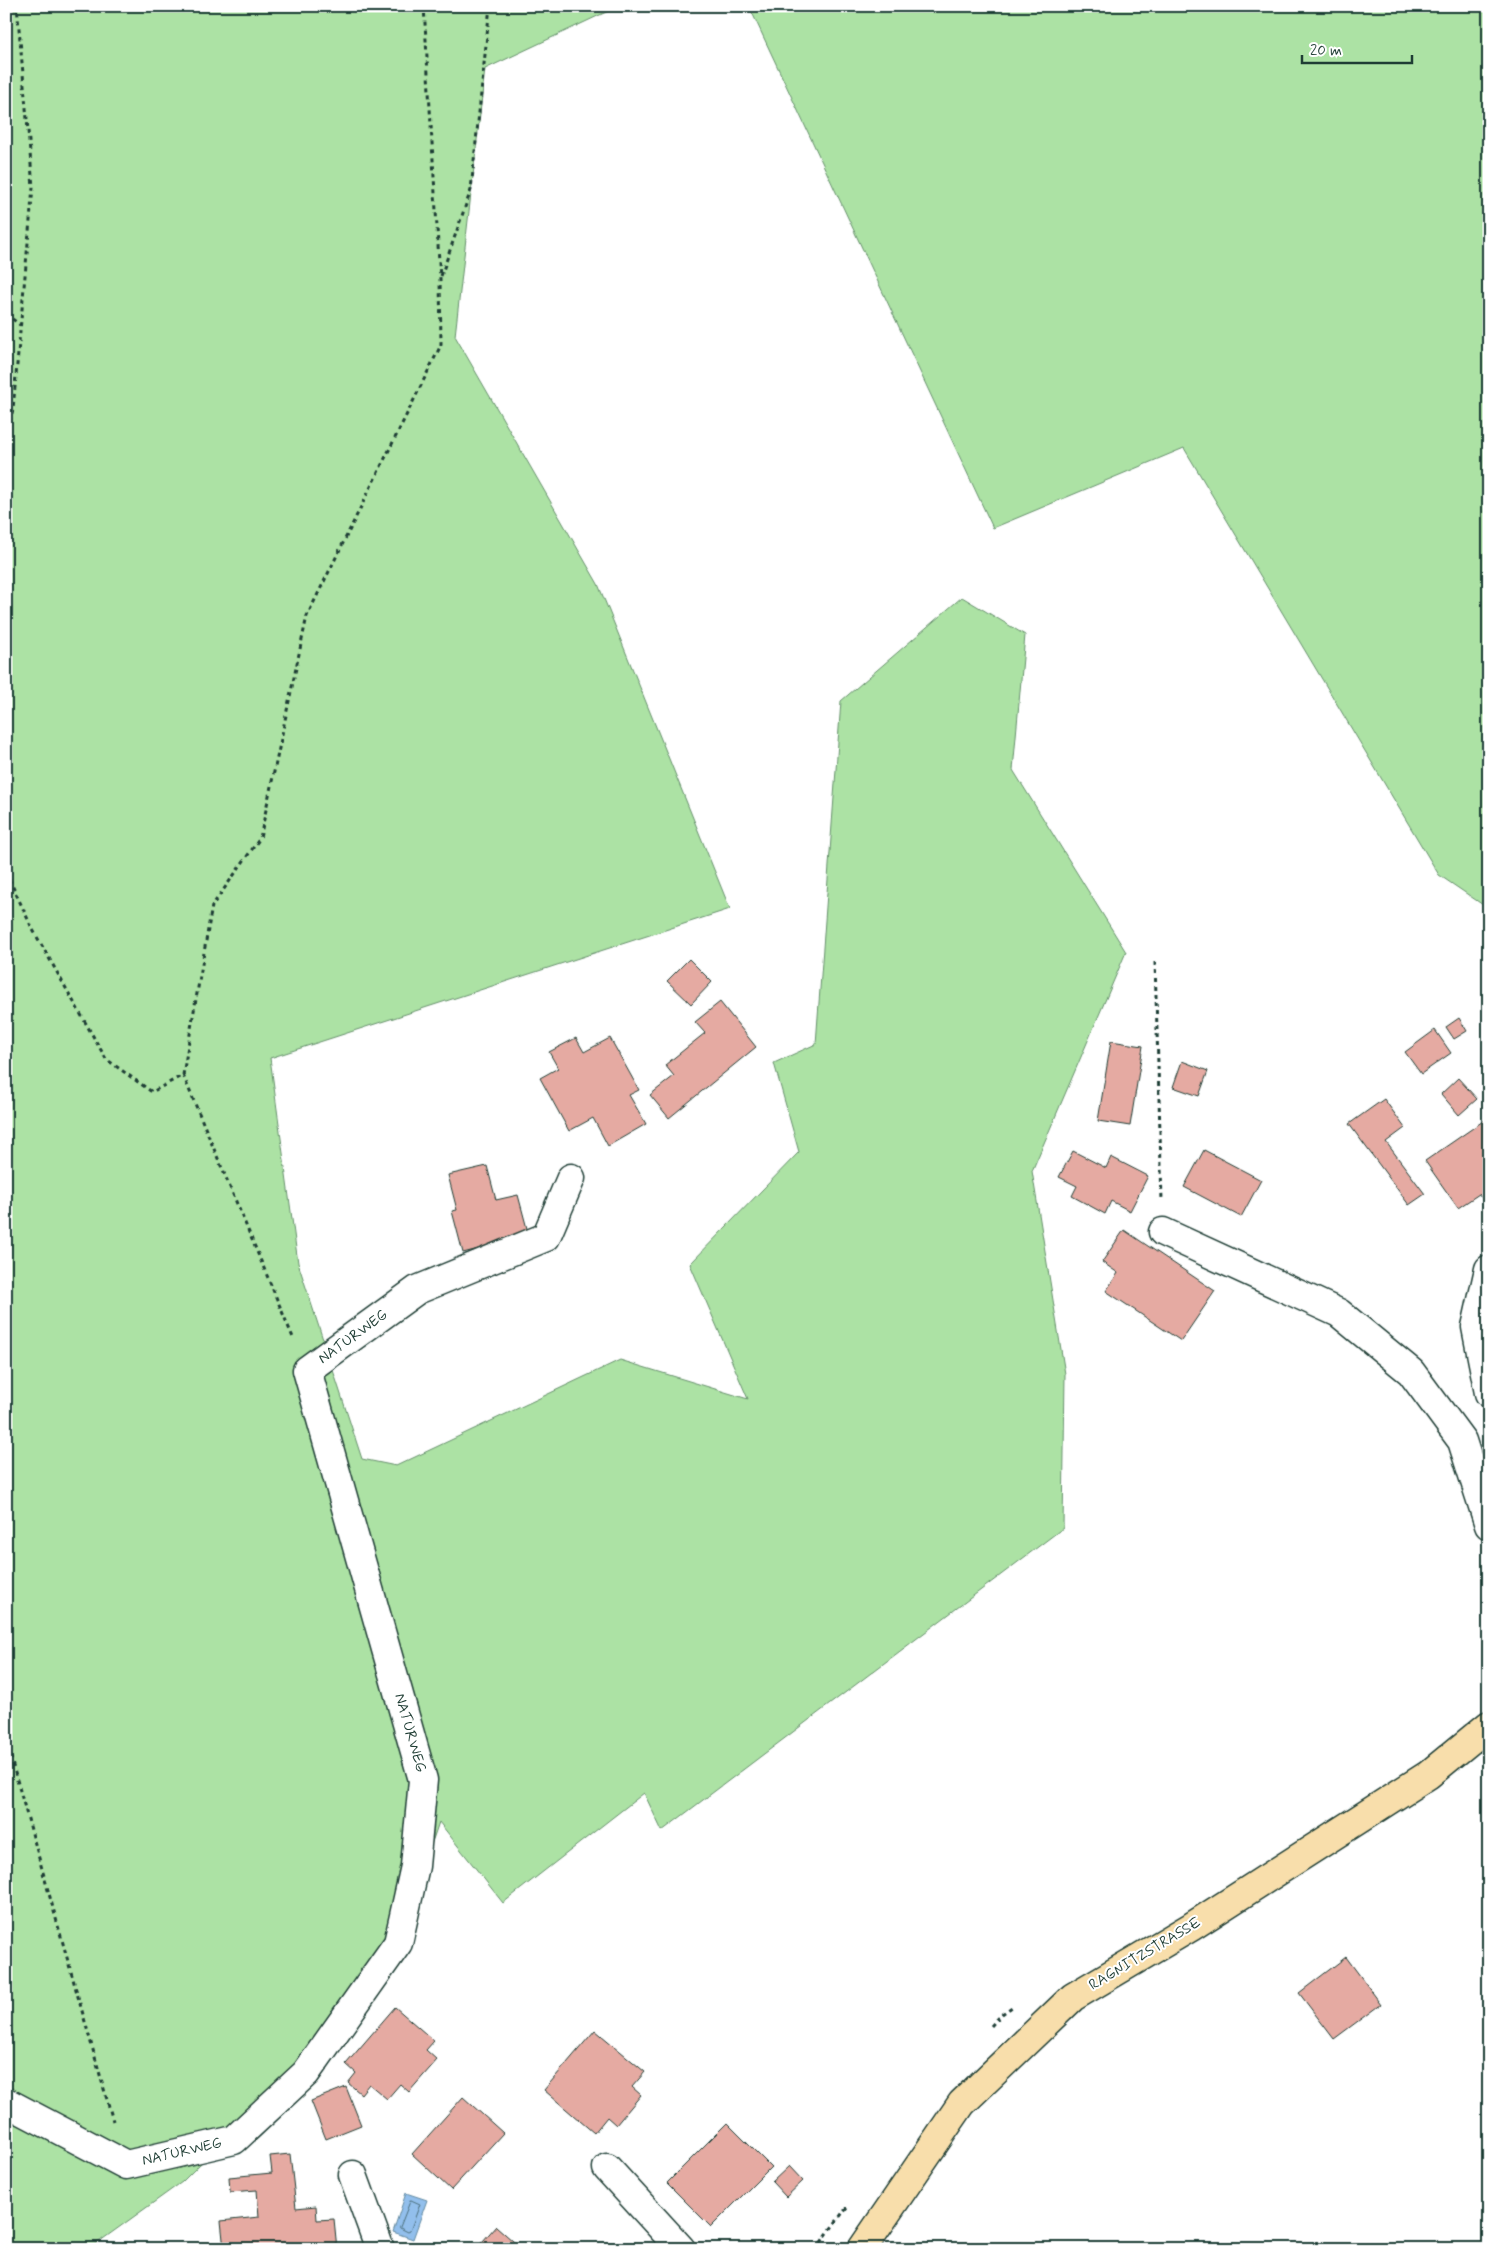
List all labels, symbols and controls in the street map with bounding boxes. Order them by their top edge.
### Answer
scale bar [1302,32,1412,64]
text: 20 m [1310,41,1342,61]
street label: NATURWEG [314,1305,392,1369]
street label: NATURWEG [389,1691,431,1775]
street label: RAGNITZSTRASSE [1085,1913,1205,1995]
street label: NATURWEG [140,2133,224,2171]

